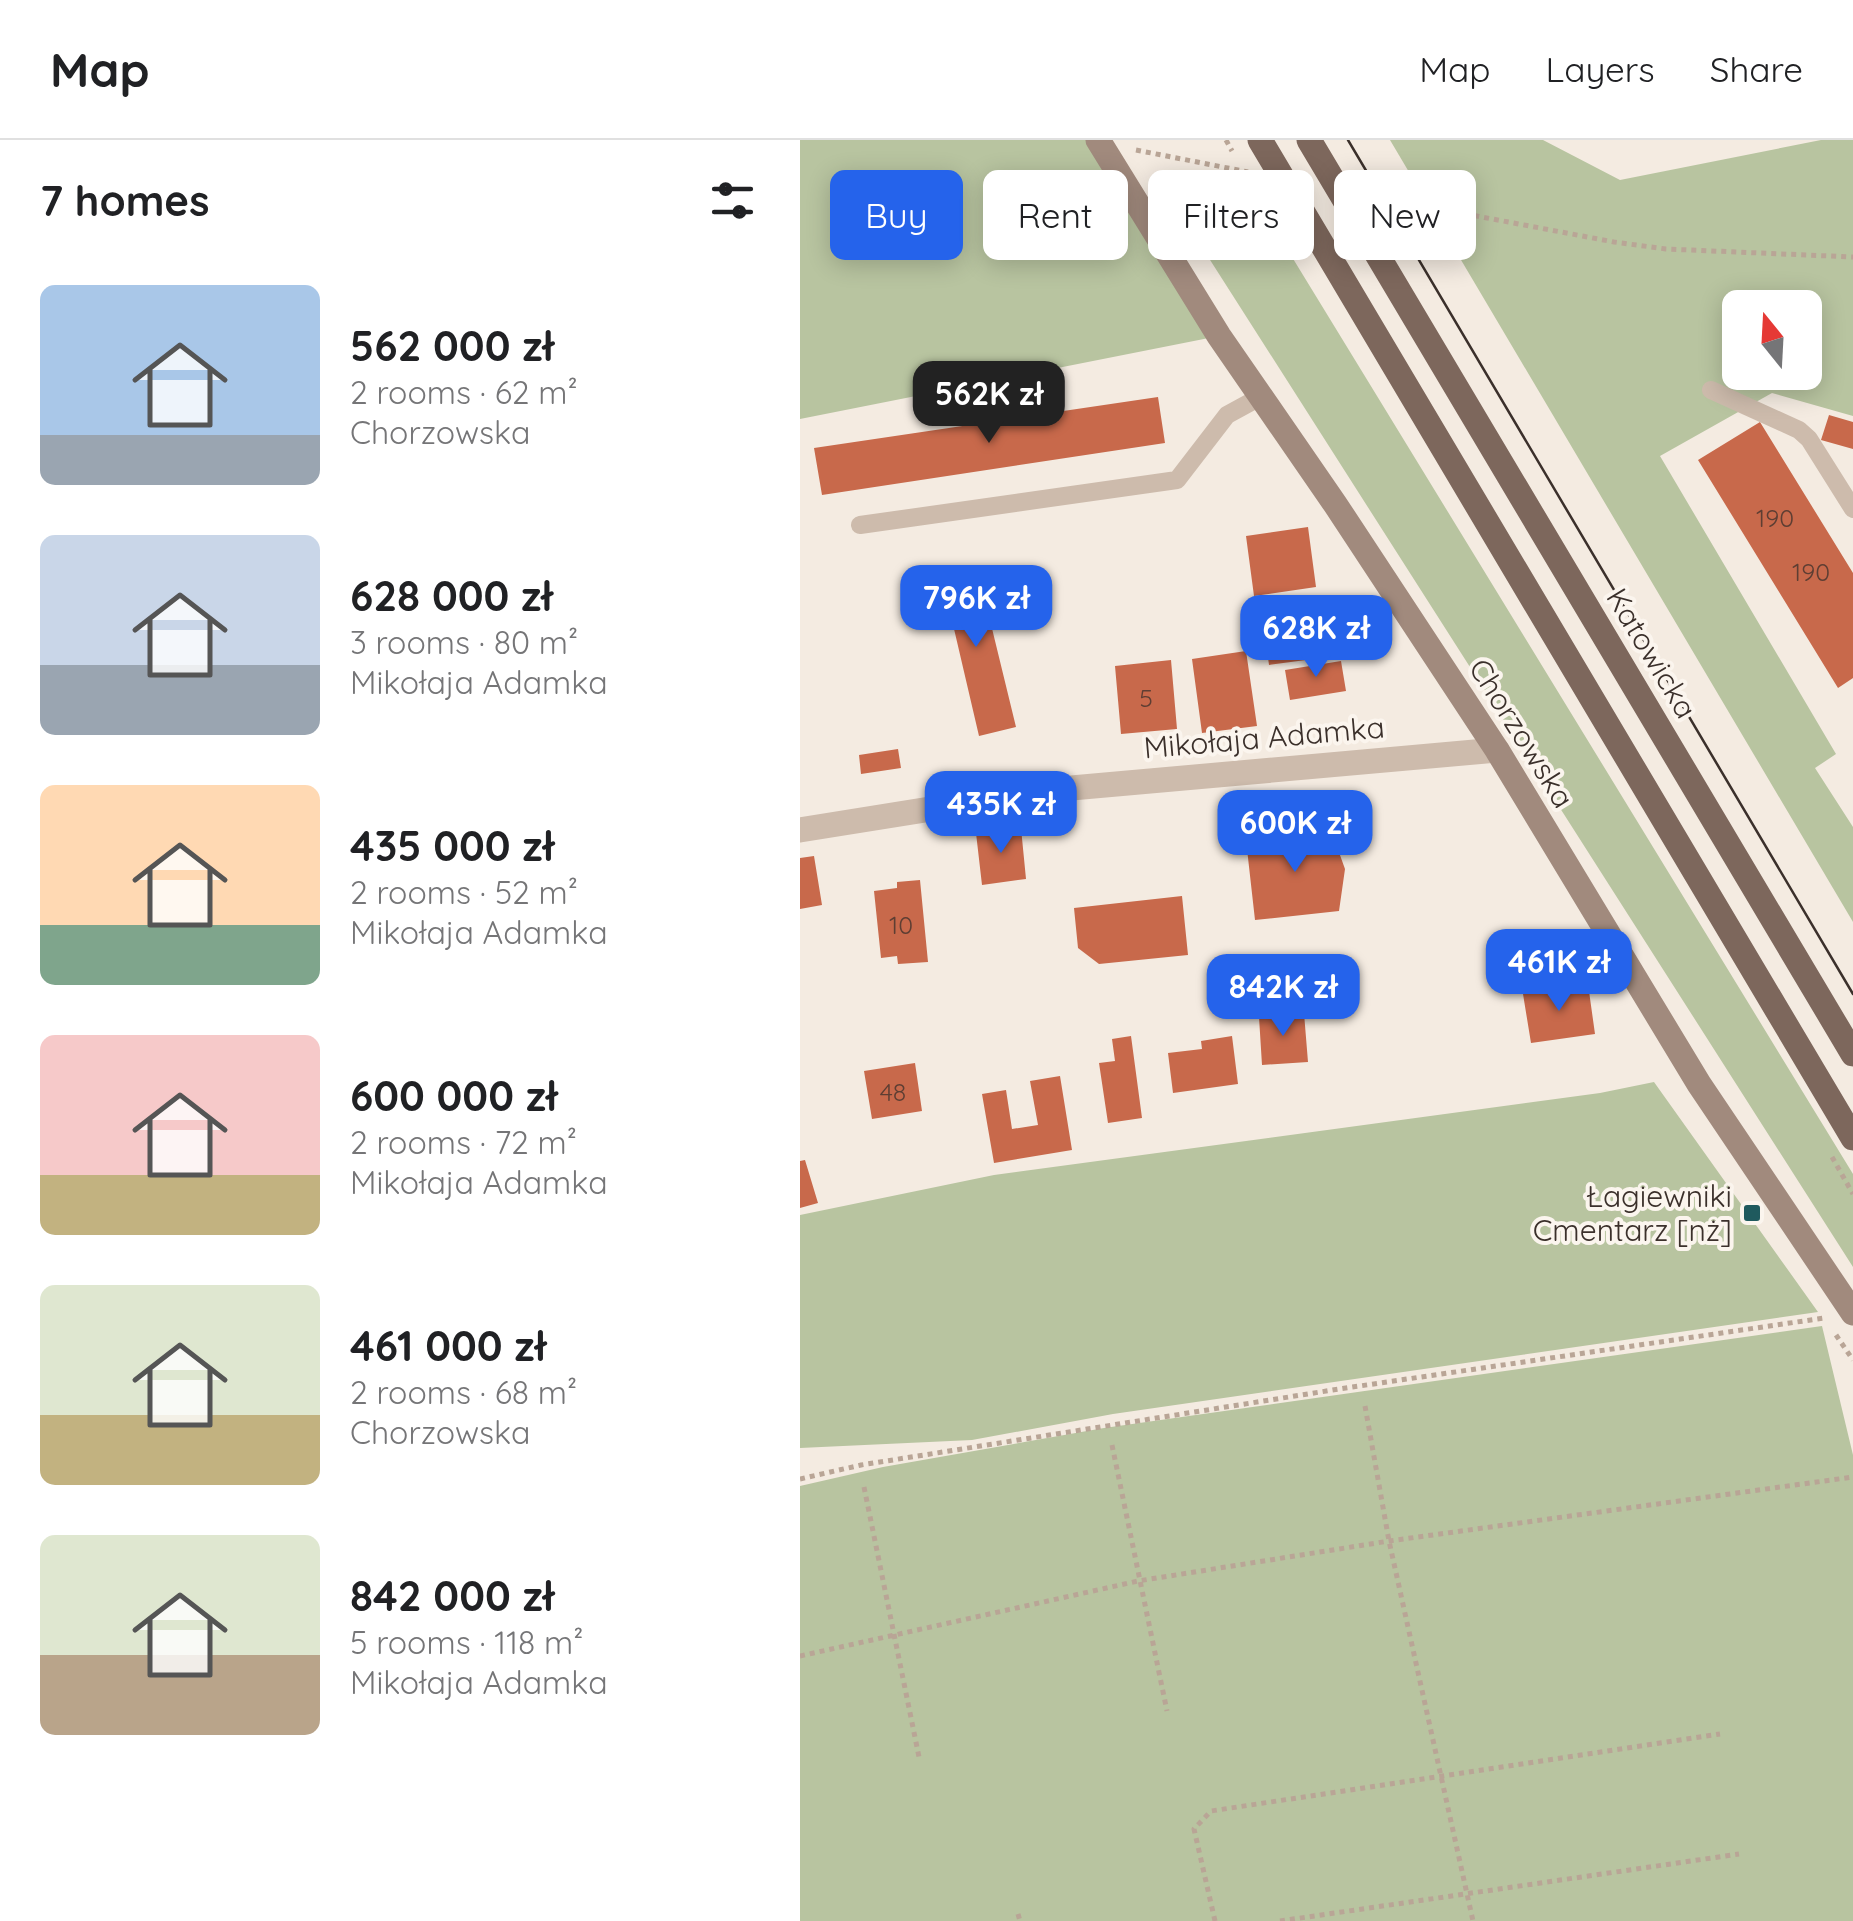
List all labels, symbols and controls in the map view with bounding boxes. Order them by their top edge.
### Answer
text: Map [50,39,150,99]
text: Map [1419,47,1491,91]
text: Layers [1546,47,1655,91]
text: Share [1710,47,1803,91]
chip: Buy [830,170,963,260]
chip: Rent [983,170,1128,260]
chip: Filters [1148,170,1314,260]
chip: New [1334,170,1476,260]
icon: filters [705,173,760,228]
text: 7 homes [40,174,209,227]
north arrow [1722,290,1822,390]
map controls [1722,290,1822,390]
text: 562 000 zł [350,319,554,372]
icon: home [120,325,240,445]
pin: 562K zł [897,361,1081,446]
text: 2 rooms · 62 m² [350,372,578,412]
text: 562K zł [935,373,1043,413]
text: Chorzowska [350,412,530,452]
house number: 190 [1756,502,1794,533]
house number: 190 [1792,556,1830,587]
pin: 796K zł [884,565,1068,650]
text: 628 000 zł [350,569,553,622]
icon: home [120,575,240,695]
text: 796K zł [922,577,1030,617]
street label: Katowicka [1598,581,1706,725]
pin: 628K zł [1224,595,1408,680]
text: 628K zł [1262,607,1370,647]
text: 3 rooms · 80 m² [350,622,578,662]
street label: Chorzowska [1461,651,1583,815]
text: Mikołaja Adamka [350,662,608,702]
house number: 5 [1139,682,1153,713]
street label: Mikołaja Adamka [1142,708,1386,766]
pin: 435K zł [909,771,1093,856]
text: 435K zł [947,783,1055,823]
pin: 600K zł [1203,790,1387,875]
text: 600K zł [1239,802,1351,842]
text: 435 000 zł [350,819,554,872]
icon: home [120,825,240,945]
text: 2 rooms · 52 m² [350,872,578,912]
house number: 10 [889,909,913,940]
text: Mikołaja Adamka [350,912,608,952]
pin: 461K zł [1467,929,1651,1014]
text: 461K zł [1508,941,1610,981]
pin: 842K zł [1191,954,1375,1039]
text: 842K zł [1229,966,1337,1006]
text: 600 000 zł [350,1069,557,1122]
icon: home [120,1075,240,1195]
house number: 48 [880,1076,906,1107]
text: 2 rooms · 72 m² [350,1122,577,1162]
text: Mikołaja Adamka [350,1162,608,1202]
place label: Łagiewniki Cmentarz [nż] [1533,1177,1732,1249]
marker: Łagiewniki Cmentarz [nż] [1741,1202,1763,1224]
text: 461 000 zł [350,1319,546,1372]
icon: home [120,1325,240,1445]
text: 2 rooms · 68 m² [350,1372,577,1412]
text: Chorzowska [350,1412,530,1452]
text: 842 000 zł [350,1569,554,1622]
icon: home [120,1575,240,1695]
text: 5 rooms · 118 m² [350,1622,583,1662]
text: Mikołaja Adamka [350,1662,608,1702]

